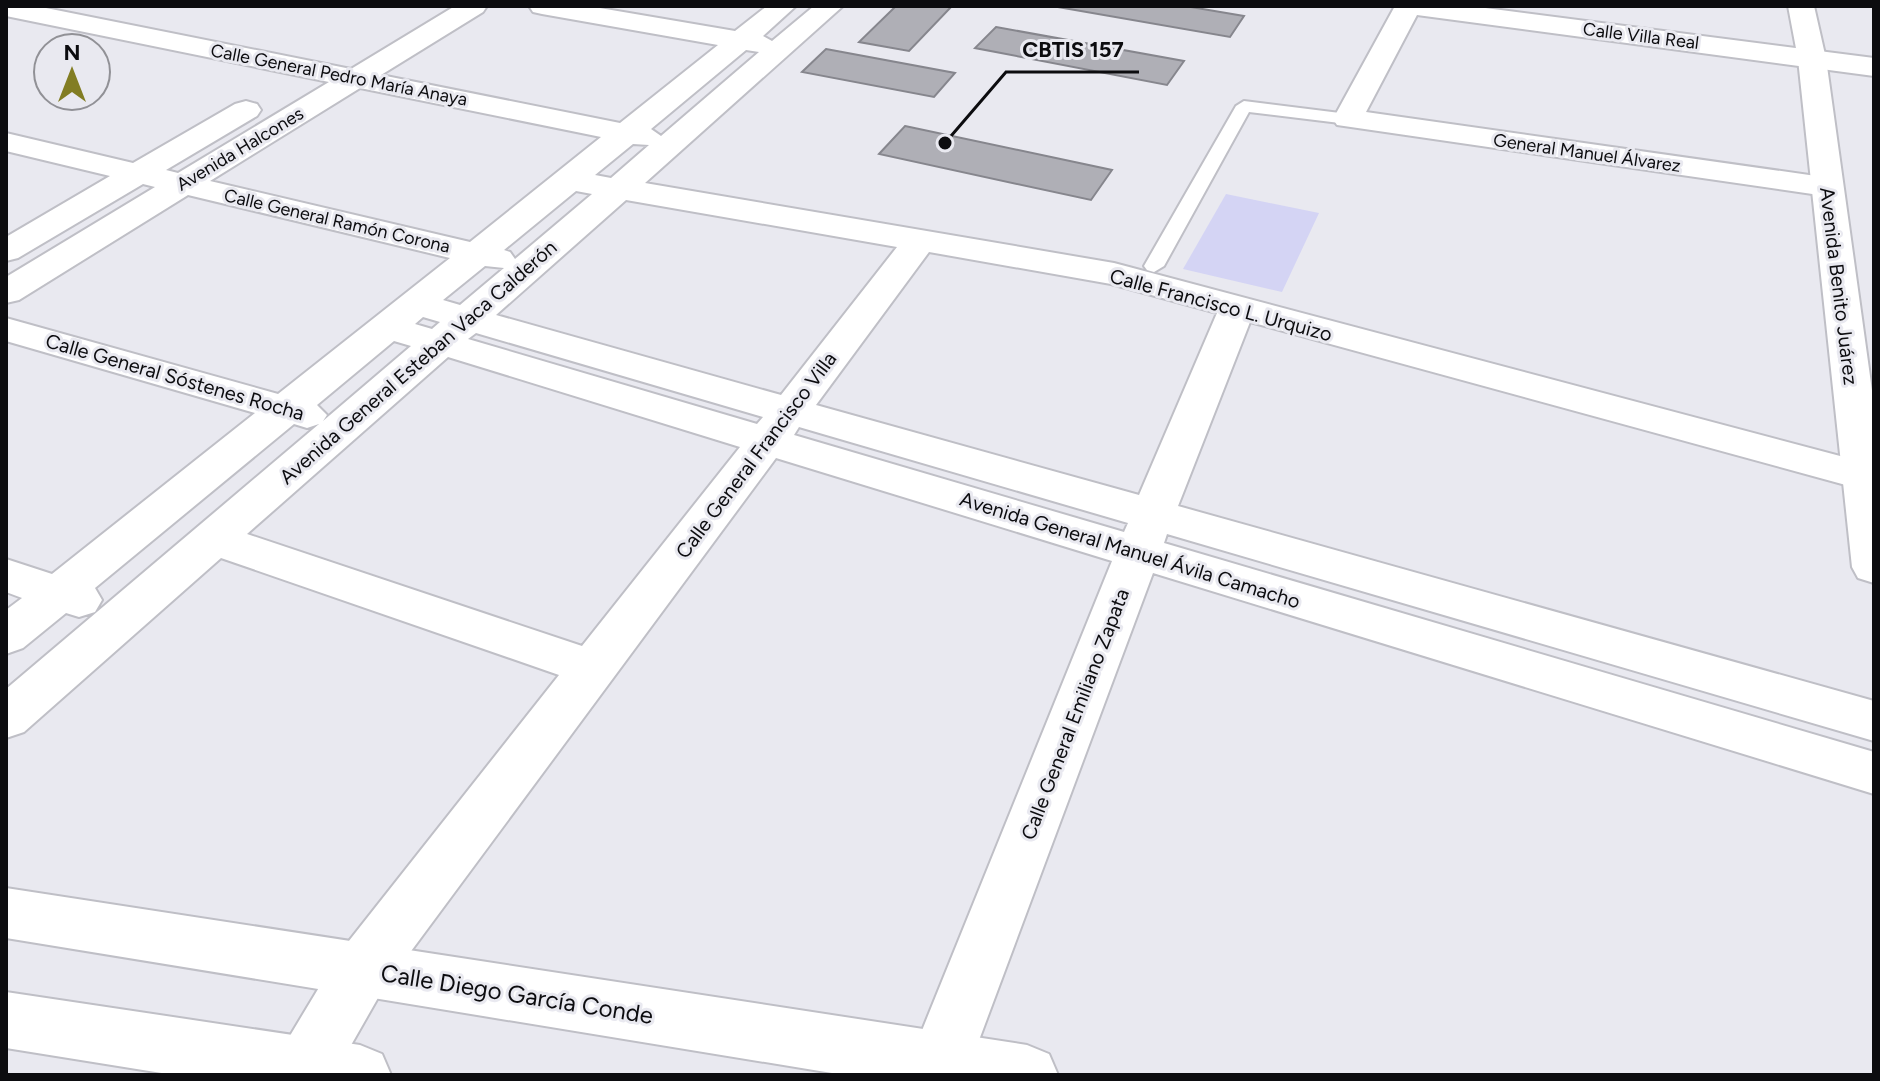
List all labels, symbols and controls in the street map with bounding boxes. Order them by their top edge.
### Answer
street label: Calle Villa Real [1582,18,1700,54]
callout: CBTIS 157 [1006,26,1139,72]
north arrow [32,32,112,112]
text: CBTIS 157 [1022,36,1124,63]
text: N [63,39,81,66]
street label: Calle General Pedro María Anaya [209,39,469,111]
street label: Avenida Halcones [172,102,308,196]
street label: General Manuel Álvarez [1492,129,1682,177]
street label: Calle General Ramón Corona [222,184,452,258]
street label: Avenida Benito Juárez [1815,186,1863,386]
street label: Avenida General Esteban Vaca Calderón [274,235,562,489]
street label: Calle Francisco L. Urquizo [1107,264,1335,346]
street label: Calle General Sóstenes Rocha [43,329,307,425]
street label: Calle General Francisco Villa [671,347,841,563]
street label: Avenida General Manuel Ávila Camacho [957,487,1303,613]
street label: Calle General Emiliano Zapata [1016,585,1134,843]
street label: Calle Diego García Conde [379,958,655,1030]

